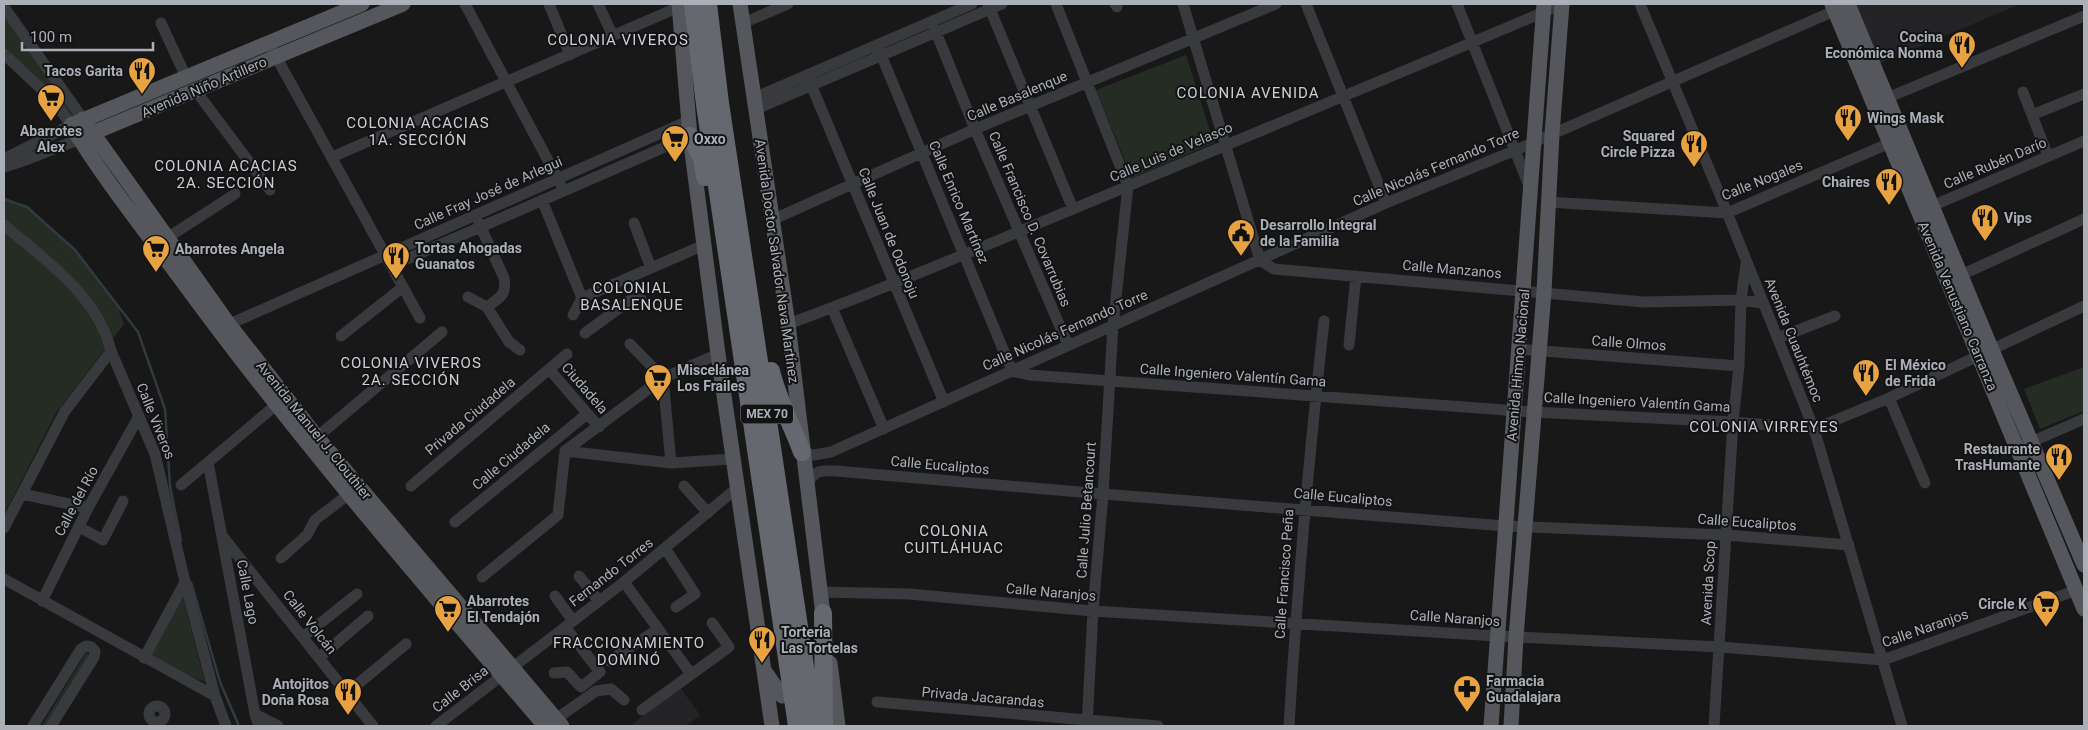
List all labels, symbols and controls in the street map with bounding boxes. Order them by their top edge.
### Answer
scale bar [22,20,154,52]
text: 100 m [30,28,72,46]
place label: Cocina Económica Nonma [1825,29,1944,61]
restaurant icon: Cocina Económica Nonma [1947,30,1977,69]
district label: COLONIA VIVEROS [547,31,689,49]
street label: Avenida Niño Artillero [139,53,269,121]
restaurant icon: Tacos Garita [127,56,157,95]
place label: Tacos Garita [44,63,124,79]
street label: Calle Basalenque [964,68,1070,124]
supermarket icon: Abarrotes Alex [36,83,66,122]
district label: COLONIA AVENIDA [1177,84,1319,102]
restaurant icon: Wings Mask [1833,103,1863,142]
place label: Wings Mask [1867,110,1944,126]
district label: COLONIA ACACIAS 1A. SECCIÓN [346,114,490,149]
street label: Calle Luis de Velasco [1107,119,1235,185]
place label: Abarrotes Alex [20,123,82,155]
supermarket icon: Oxxo [660,124,690,163]
street label: Calle Nicolás Fernando Torre [1350,125,1522,209]
place label: Squared Circle Pizza [1601,128,1676,160]
street label: Calle Francisco D. Covarrubias [986,129,1074,309]
restaurant icon: Squared Circle Pizza [1679,129,1709,168]
place label: Oxxo [694,131,726,147]
street label: Calle Rubén Darío [1941,134,2049,192]
street label: Avenida Doctor Salvador Nava Martínez [752,138,802,384]
street label: Calle Enrico Martínez [926,138,992,266]
street label: Calle Fray José de Arlegui [411,153,565,233]
street label: Calle Nogales [1719,156,1805,204]
district label: COLONIA ACACIAS 2A. SECCIÓN [154,157,298,192]
street label: Calle Juan de Odonoju [855,165,923,301]
restaurant icon: Chaires [1874,167,1904,206]
place label: Chaires [1822,174,1870,190]
restaurant icon: Vips [1970,203,2000,242]
place label: Vips [2004,210,2032,226]
place label: Desarrollo Integral de la Familia [1260,217,1376,249]
public building icon: Desarrollo Integral de la Familia [1226,218,1256,257]
street label: Avenida Venustiano Carranza [1915,219,2001,393]
supermarket icon: Abarrotes Angela [141,234,171,273]
place label: Tortas Ahogadas Guanatos [415,240,522,272]
place label: Abarrotes Angela [175,241,285,257]
restaurant icon: Tortas Ahogadas Guanatos [381,241,411,280]
street label: Calle Manzanos [1402,257,1502,281]
street label: Avenida Cuauhtémoc [1762,276,1826,404]
district label: COLONIAL BASALENQUE [580,279,684,314]
street label: Calle Nicolás Fernando Torre [980,286,1150,374]
street label: Avenida Himno Nacional [1503,288,1533,442]
street label: Calle Olmos [1591,332,1667,354]
district label: COLONIA VIVEROS 2A. SECCIÓN [340,354,482,389]
place label: El México de Frida [1885,357,1946,389]
street label: Avenida Manuel J. Clouthier [253,358,375,503]
restaurant icon: El México de Frida [1851,358,1881,397]
street label: Ciudadela [559,359,611,417]
street label: Calle Ingeniero Valentín Gama [1139,360,1327,390]
place label: Miscelánea Los Frailes [677,362,750,394]
supermarket icon: Miscelánea Los Frailes [643,363,673,402]
street label: Privada Ciudadela [422,374,518,458]
street label: Calle Viveros [133,381,179,461]
street label: Calle Ingeniero Valentín Gama [1543,389,1731,415]
road number: MEX 70 [741,404,793,424]
district label: COLONIA VIRREYES [1689,418,1839,436]
street label: Calle Ciudadela [469,419,553,493]
street label: Calle Julio Betancourt [1073,441,1099,579]
place label: Restaurante TrasHumante [1955,441,2040,473]
restaurant icon: Restaurante TrasHumante [2044,442,2074,481]
street label: Calle Eucaliptos [890,453,990,477]
street label: Calle del Río [51,463,101,539]
street label: Calle Eucaliptos [1293,485,1393,509]
street label: Calle Francisco Peña [1271,509,1297,639]
street label: Calle Eucaliptos [1697,511,1797,533]
district label: COLONIA CUITLÁHUAC [904,522,1004,557]
street label: Fernando Torres [566,534,656,610]
street label: Avenida Scop [1698,540,1718,626]
street label: Calle Lago [234,558,262,626]
street label: Calle Naranjos [1005,580,1097,604]
street label: Calle Volcán [280,587,340,657]
supermarket icon: Circle K [2031,589,2061,628]
place label: Abarrotes El Tendajón [467,593,540,625]
supermarket icon: Abarrotes El Tendajón [433,594,463,633]
place label: Circle K [1978,596,2027,612]
street label: Calle Naranjos [1880,606,1970,650]
street label: Calle Naranjos [1409,607,1501,629]
place label: Torteria Las Tortelas [781,624,858,656]
restaurant icon: Torteria Las Tortelas [747,625,777,664]
district label: FRACCIONAMIENTO DOMINÓ [553,634,705,669]
street label: Calle Brisa [429,662,491,716]
place label: Farmacia Guadalajara [1486,673,1561,705]
pharmacy icon: Farmacia Guadalajara [1452,674,1482,713]
place label: Antojitos Doña Rosa [262,676,330,708]
restaurant icon: Antojitos Doña Rosa [333,677,363,716]
street label: Privada Jacarandas [921,684,1045,710]

